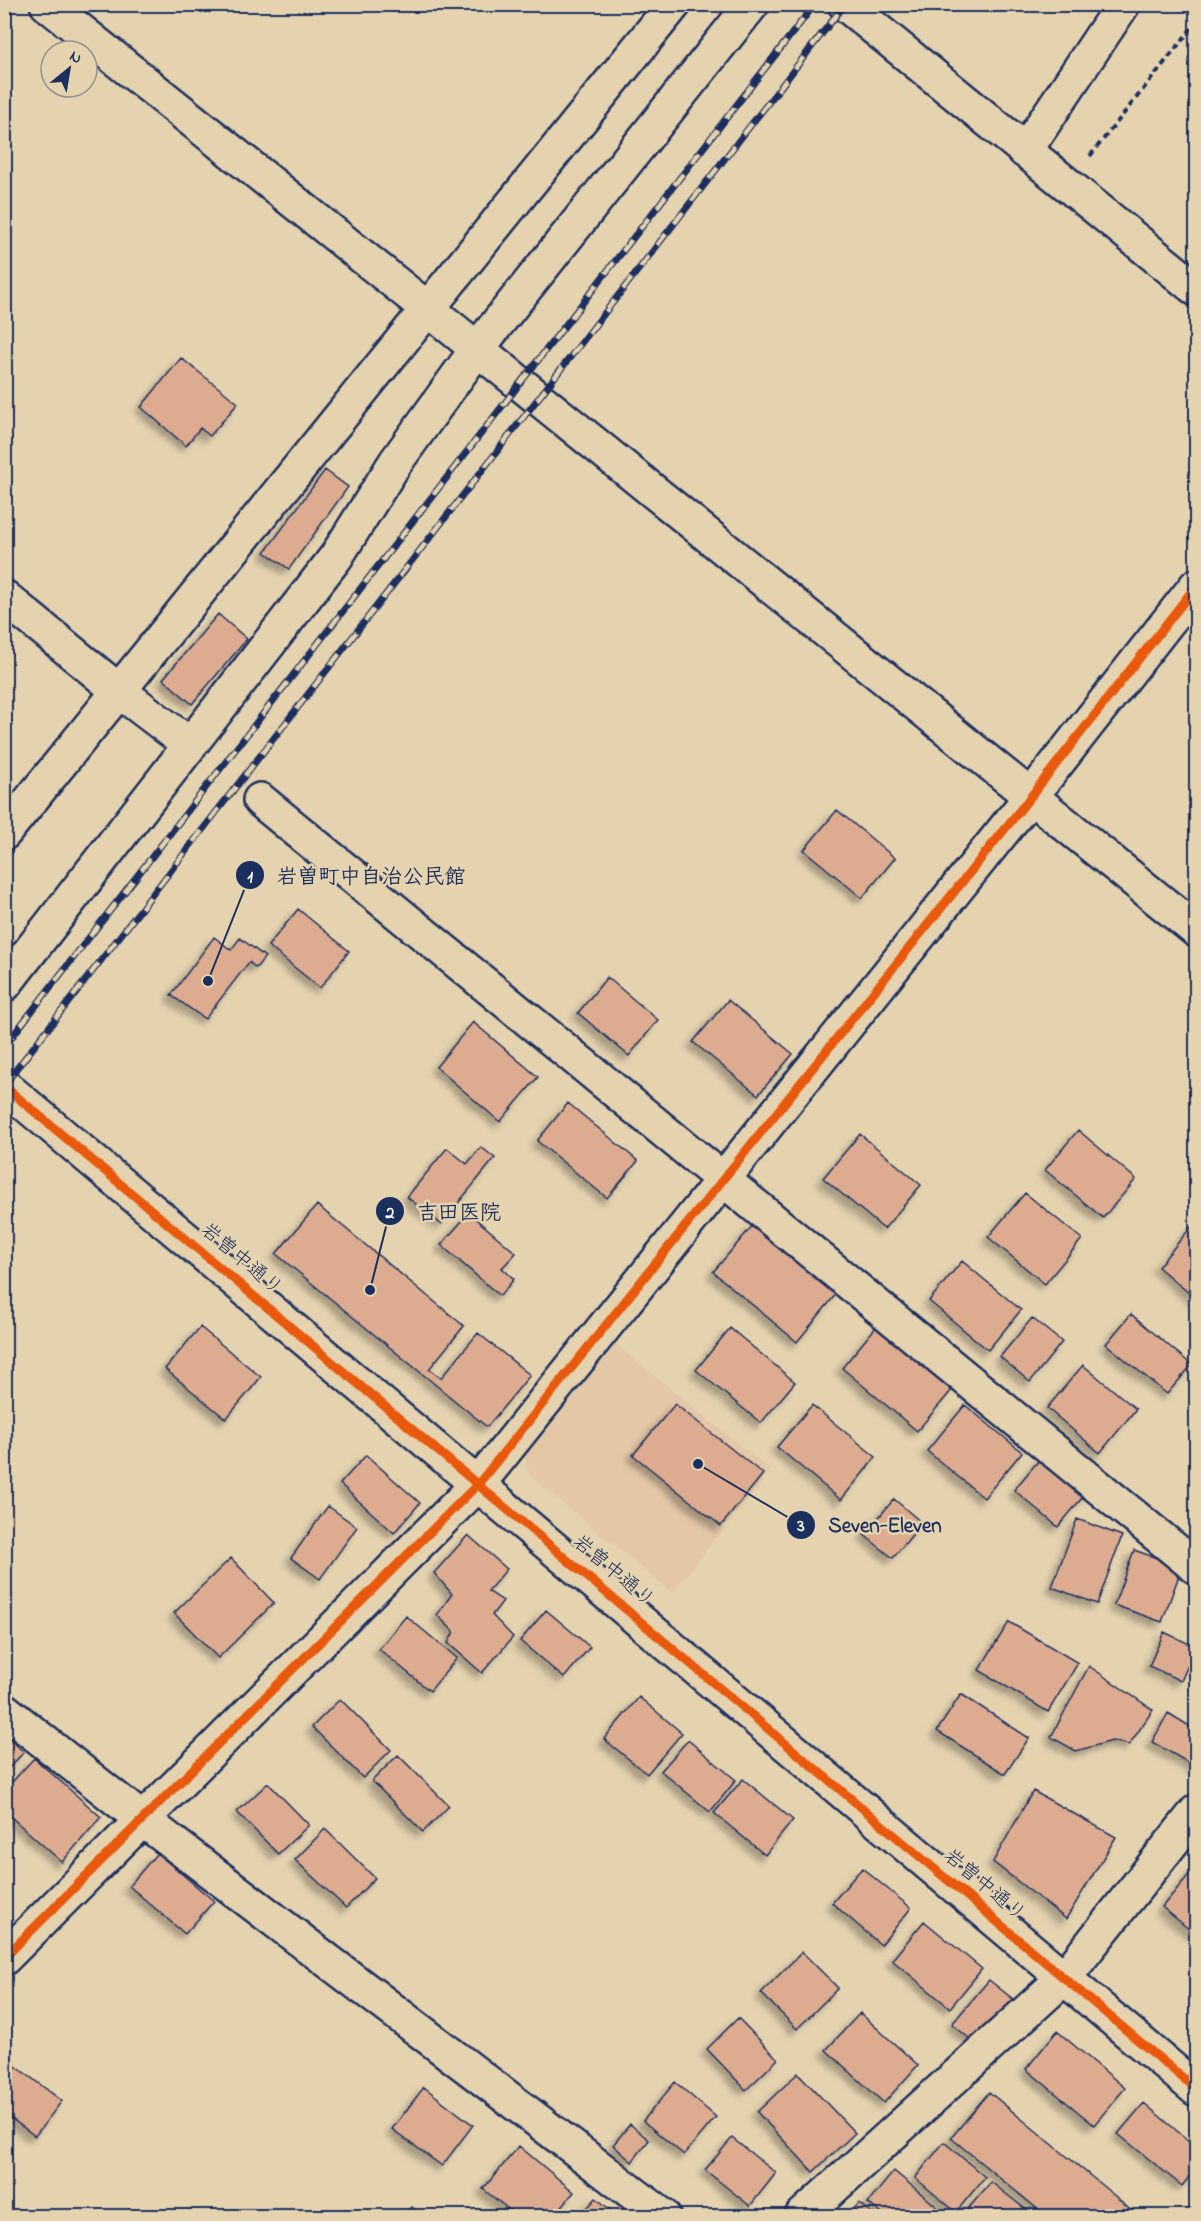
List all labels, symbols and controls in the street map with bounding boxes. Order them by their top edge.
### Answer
north arrow [39,39,99,99]
text: N [65,45,86,71]
callout: 岩曽町中自治公民館 [235,856,478,895]
text: 岩曽町中自治公民館 [277,863,466,893]
text: 1 [247,865,253,891]
callout: 吉田医院 [375,1192,513,1231]
text: 吉田医院 [417,1199,501,1229]
text: 2 [385,1201,395,1227]
street label: 岩曽中通り [193,1217,289,1303]
callout: Seven-Eleven [786,1505,954,1544]
text: Seven-Eleven [828,1512,942,1542]
text: 3 [796,1514,805,1540]
street label: 岩曽中通り [565,1529,661,1615]
street label: 岩曽中通り [936,1843,1032,1929]

